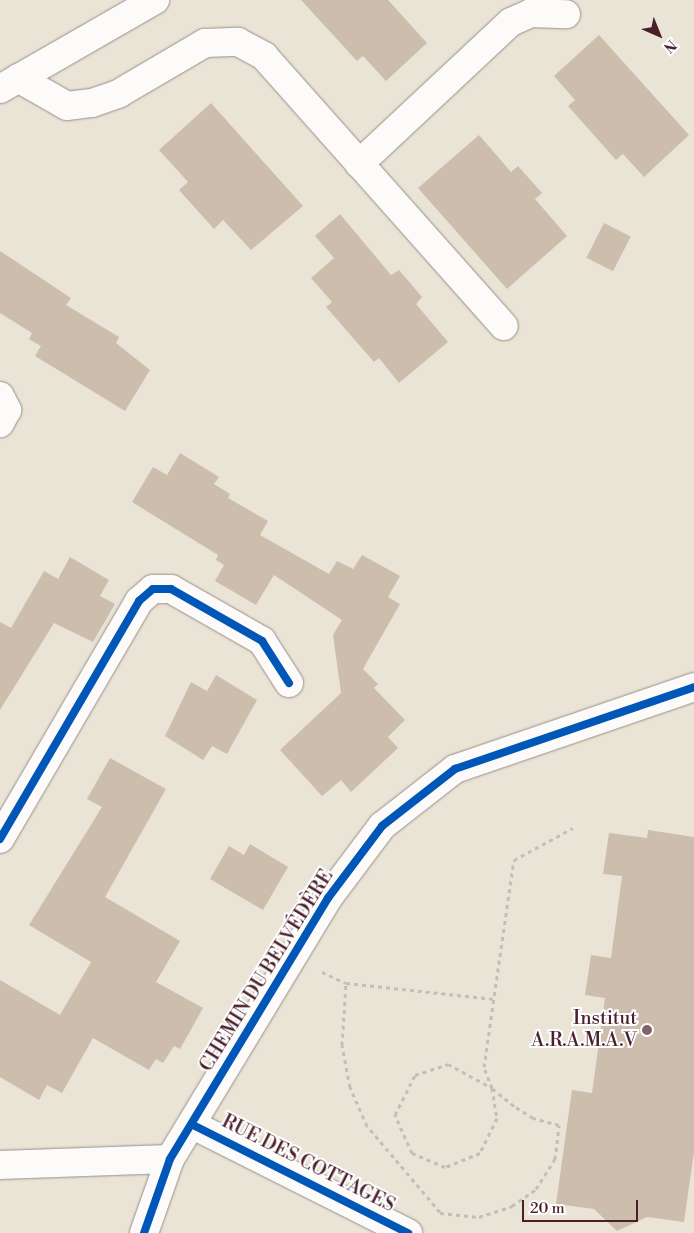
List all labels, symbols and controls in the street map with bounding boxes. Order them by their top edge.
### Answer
north arrow [634,10,684,60]
text: N [659,35,680,56]
street label: CHEMIN DU BELVÉDÈRE [195,866,339,1076]
place label: Institut A.R.A.M.A.V [531,1008,637,1052]
marker: Institut A.R.A.M.A.V [641,1024,653,1036]
street label: RUE DES COTTAGES [218,1110,398,1218]
scale bar [524,1190,640,1222]
text: 20 m [530,1199,565,1218]

